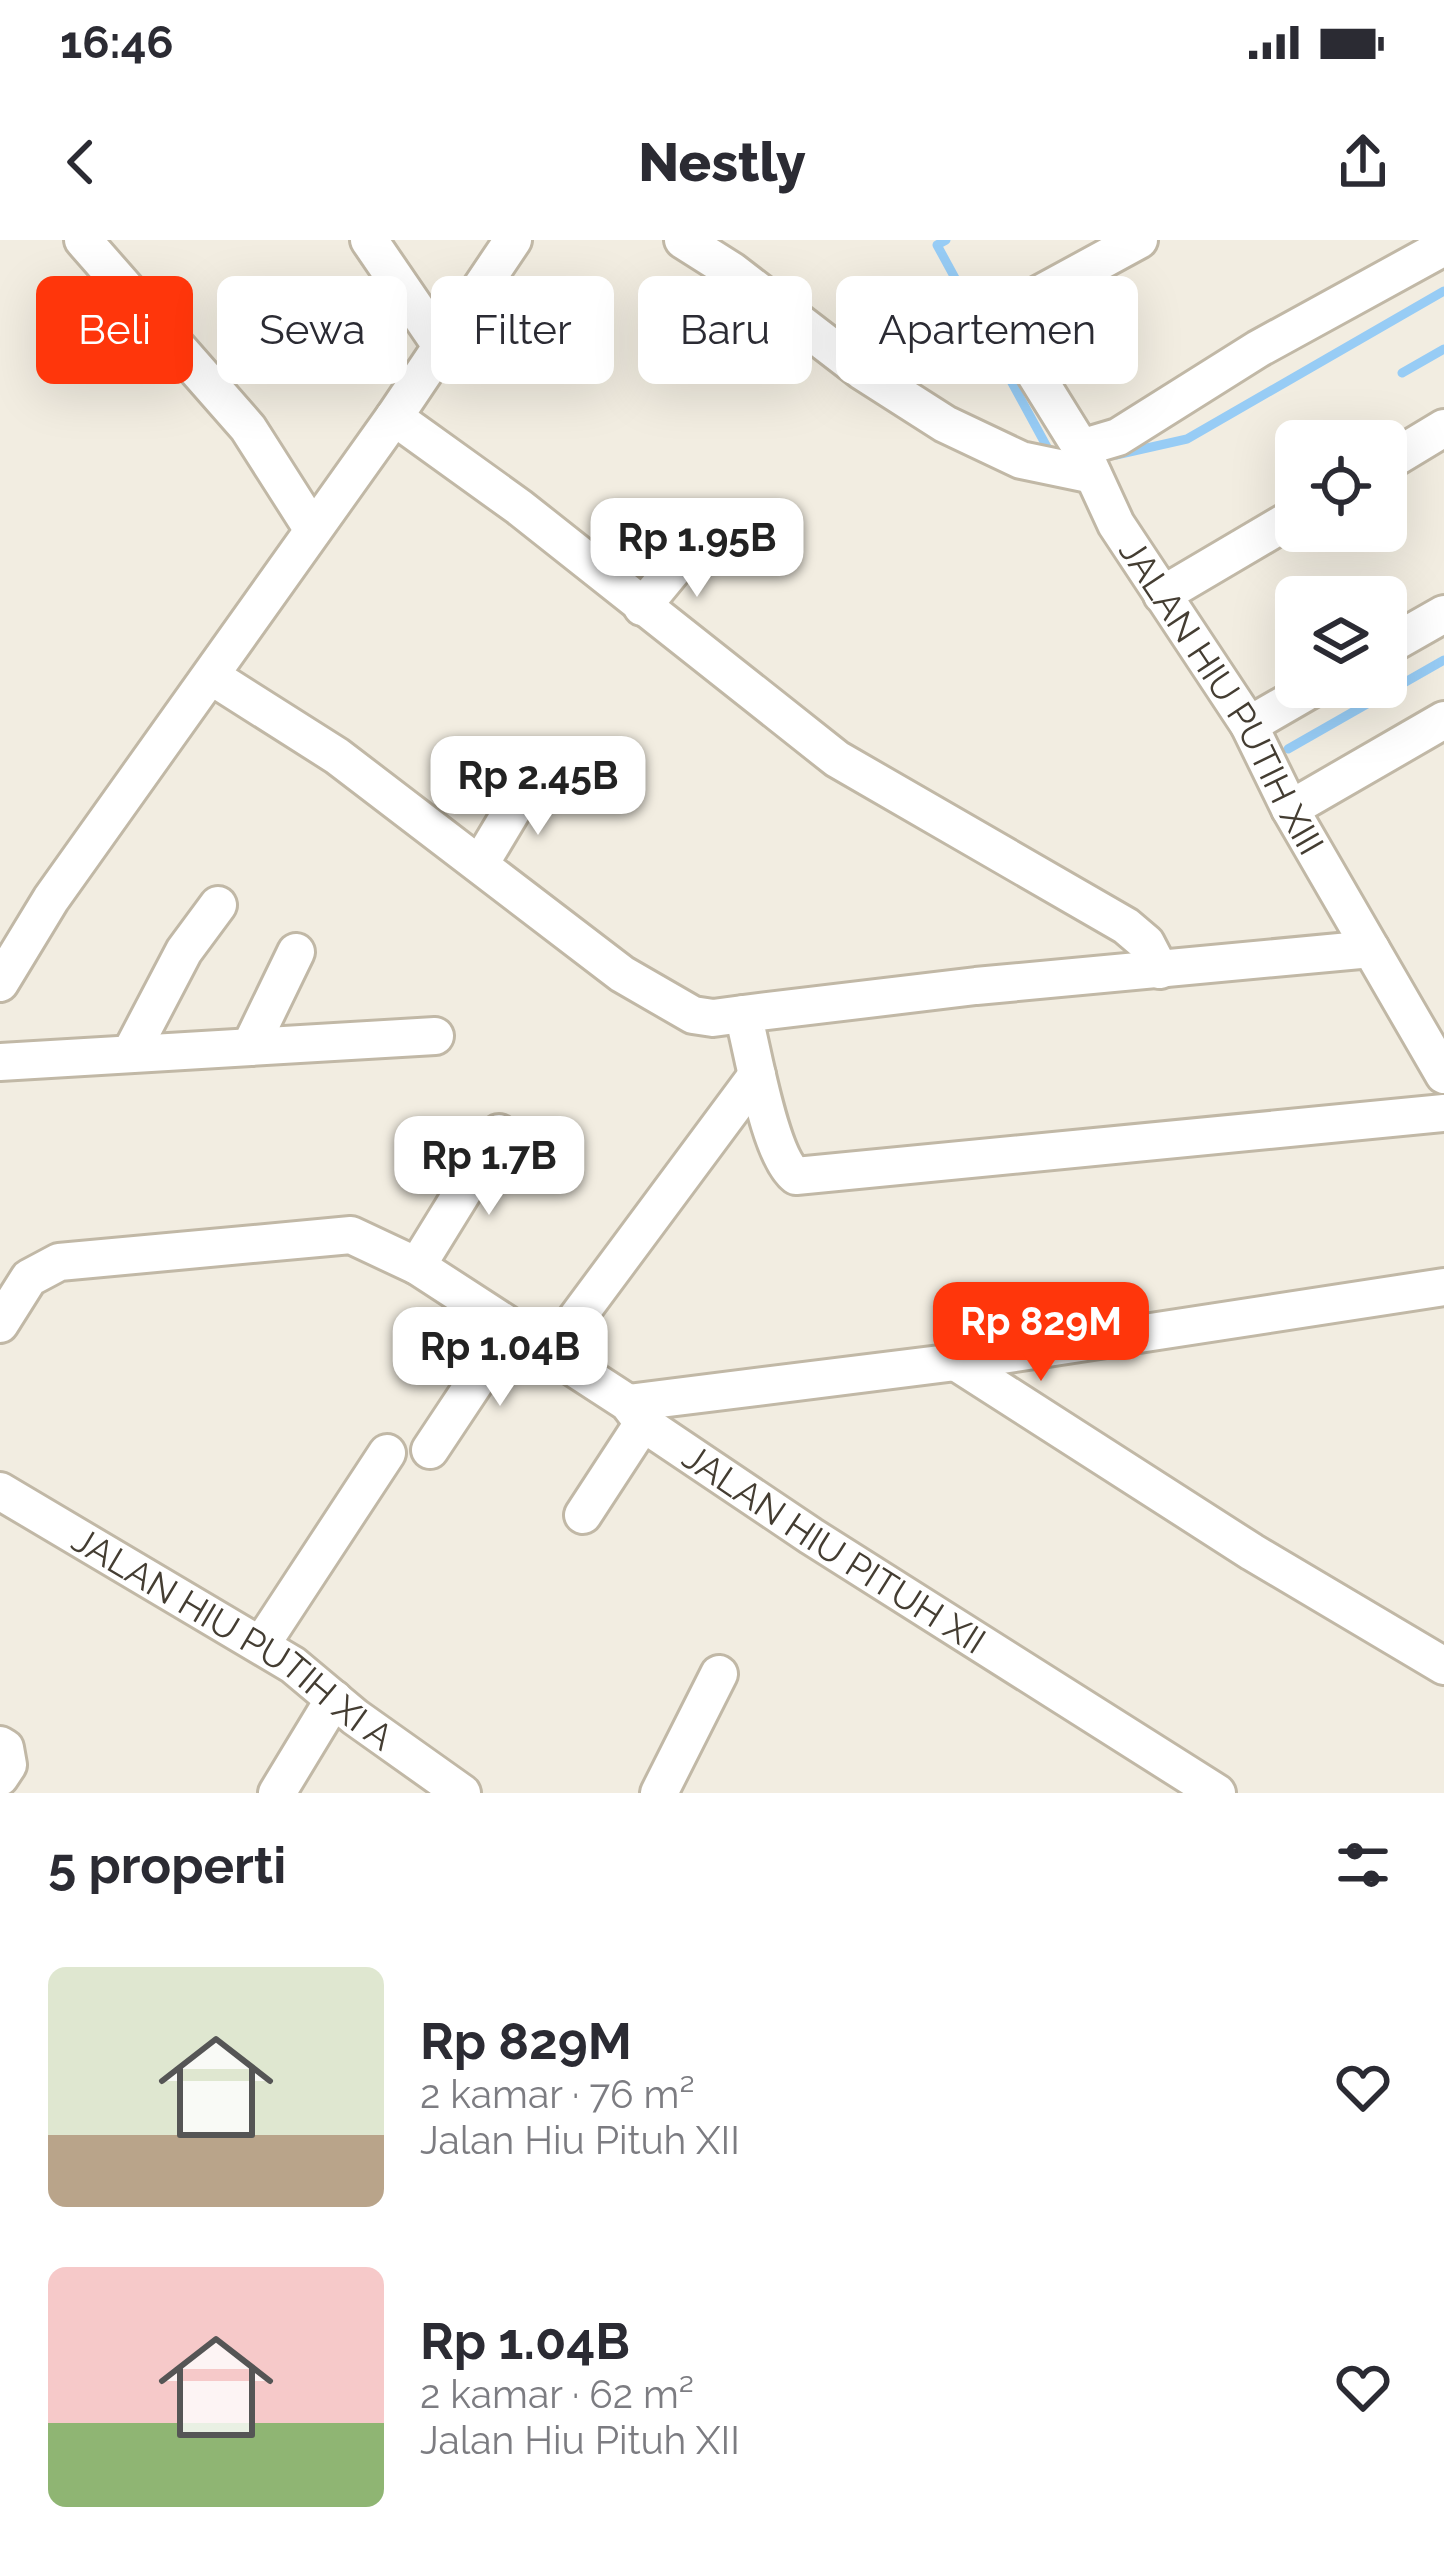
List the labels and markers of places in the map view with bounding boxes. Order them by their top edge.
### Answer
pin: Rp 1.95B [573,498,821,600]
pin: Rp 2.45B [414,736,662,838]
pin: Rp 1.7B [378,1116,600,1218]
pin: Rp 829M [930,1282,1152,1384]
pin: Rp 1.04B [376,1307,624,1409]

